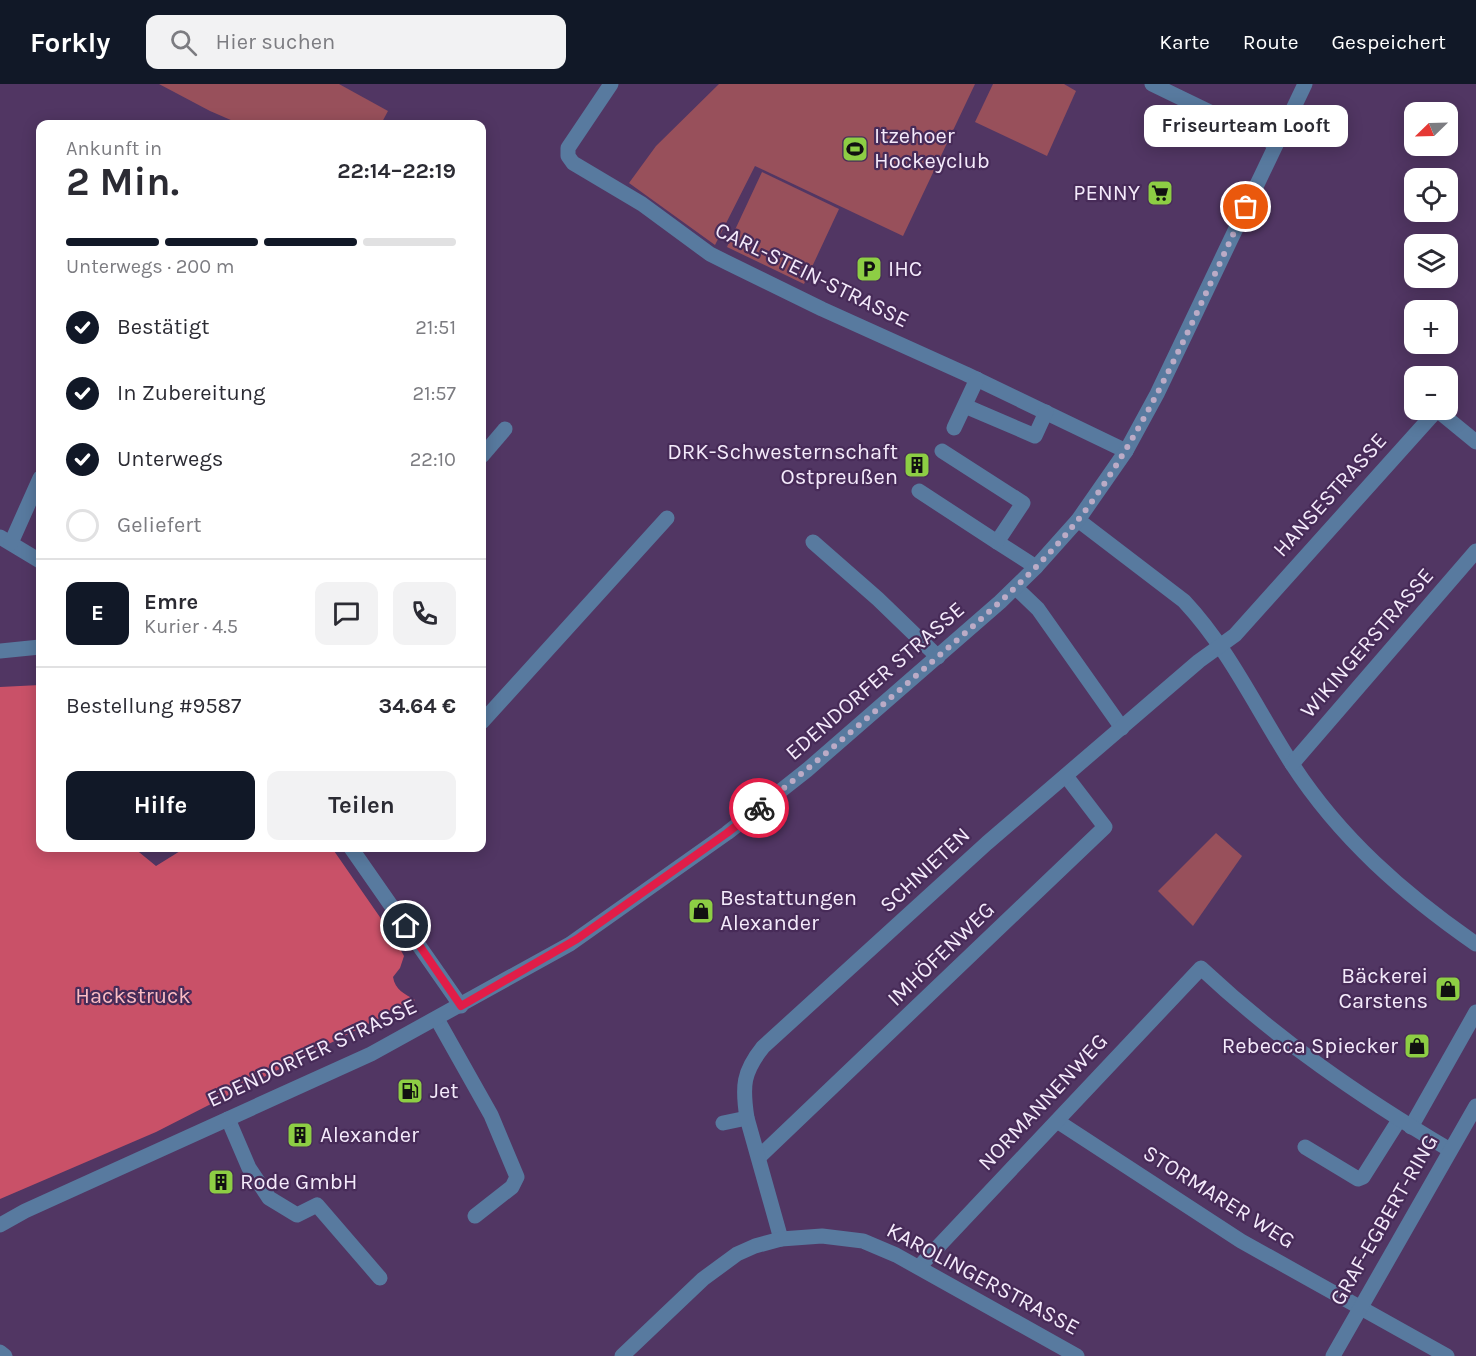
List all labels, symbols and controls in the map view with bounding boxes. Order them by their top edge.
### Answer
search box [146,15,566,69]
text: Forkly [30,26,110,59]
icon: search [167,26,200,59]
text: Hier suchen [215,29,335,55]
text: Karte [1159,30,1210,54]
text: Route [1243,30,1299,54]
text: Gespeichert [1332,30,1446,54]
north arrow [1404,102,1458,156]
map controls [1404,102,1458,420]
callout: Friseurteam Looft [1144,105,1348,147]
text: Friseurteam Looft [1162,114,1330,137]
place label: Itzehoer Hockeyclub [874,123,990,174]
sports icon: Itzehoer Hockeyclub [840,134,870,164]
text: Ankunft in [66,137,162,160]
text: 22:14–22:19 [337,158,456,184]
text: 2 Min. [66,159,179,205]
button: locate [1404,168,1458,222]
supermarket icon: PENNY [1145,178,1175,208]
place label: PENNY [1073,180,1140,206]
pin [1220,181,1271,232]
icon: bag [1229,190,1262,223]
street label: CARL-STEIN-STRASSE [711,217,913,333]
button: layers [1404,234,1458,288]
parking icon: IHC [854,254,884,284]
text: Unterwegs · 200 m [66,255,235,278]
place label: IHC [888,256,922,282]
button: + [1404,300,1458,354]
icon: check [66,311,99,344]
text: Bestätigt [117,314,209,340]
text: 21:51 [415,316,456,339]
button: − [1404,366,1458,420]
icon: check [66,377,99,410]
text: In Zubereitung [117,380,265,406]
text: 21:57 [413,382,456,405]
street label: HANSESTRASSE [1268,428,1392,562]
place label: DRK-Schwesternschaft Ostpreußen [667,439,898,490]
icon: check [66,443,99,476]
text: Unterwegs [117,446,223,472]
text: 22:10 [410,448,456,471]
building icon: DRK-Schwesternschaft Ostpreußen [902,450,932,480]
text: Geliefert [117,512,202,538]
street label: WIKINGERSTRASSE [1295,563,1439,723]
button: chat [315,582,378,645]
button: phone [393,582,456,645]
text: Emre [144,589,198,615]
street label: EDENDORFER STRASSE [780,596,970,766]
text: E [91,600,104,626]
text: Kurier · 4.5 [144,615,238,638]
text: Bestellung #9587 [66,693,241,719]
text: 34.64 € [379,693,456,719]
button: Hilfe [66,771,255,840]
button: Teilen [267,771,456,840]
courier [729,778,789,838]
icon: bike [743,792,776,825]
street label: SCHNIETEN [875,822,975,918]
place label: Bestattungen Alexander [720,885,857,936]
shop icon: Bestattungen Alexander [686,896,716,926]
street label: IMHÖFENWEG [882,896,1000,1012]
pin [380,900,431,951]
icon: home [389,909,422,942]
place label: Bäckerei Carstens [1338,963,1428,1014]
shop icon: Bäckerei Carstens [1433,974,1463,1004]
park label: Hackstruck [75,983,191,1009]
street label: EDENDORFER STRASSE [203,993,421,1113]
street label: NORMANNENWEG [973,1028,1113,1176]
shop icon: Rebecca Spiecker [1402,1031,1432,1061]
place label: Rebecca Spiecker [1222,1033,1398,1059]
fuel station icon: Jet [395,1076,425,1106]
place label: Jet [430,1078,458,1104]
building icon: Alexander [285,1120,315,1150]
place label: Alexander [320,1122,419,1148]
street label: GRAF-EGBERT-RING [1324,1130,1444,1310]
street label: STORMARER WEG [1138,1140,1300,1254]
building icon: Rode GmbH [206,1167,236,1197]
place label: Rode GmbH [240,1169,358,1195]
street label: KAROLINGERSTRASSE [882,1217,1084,1341]

